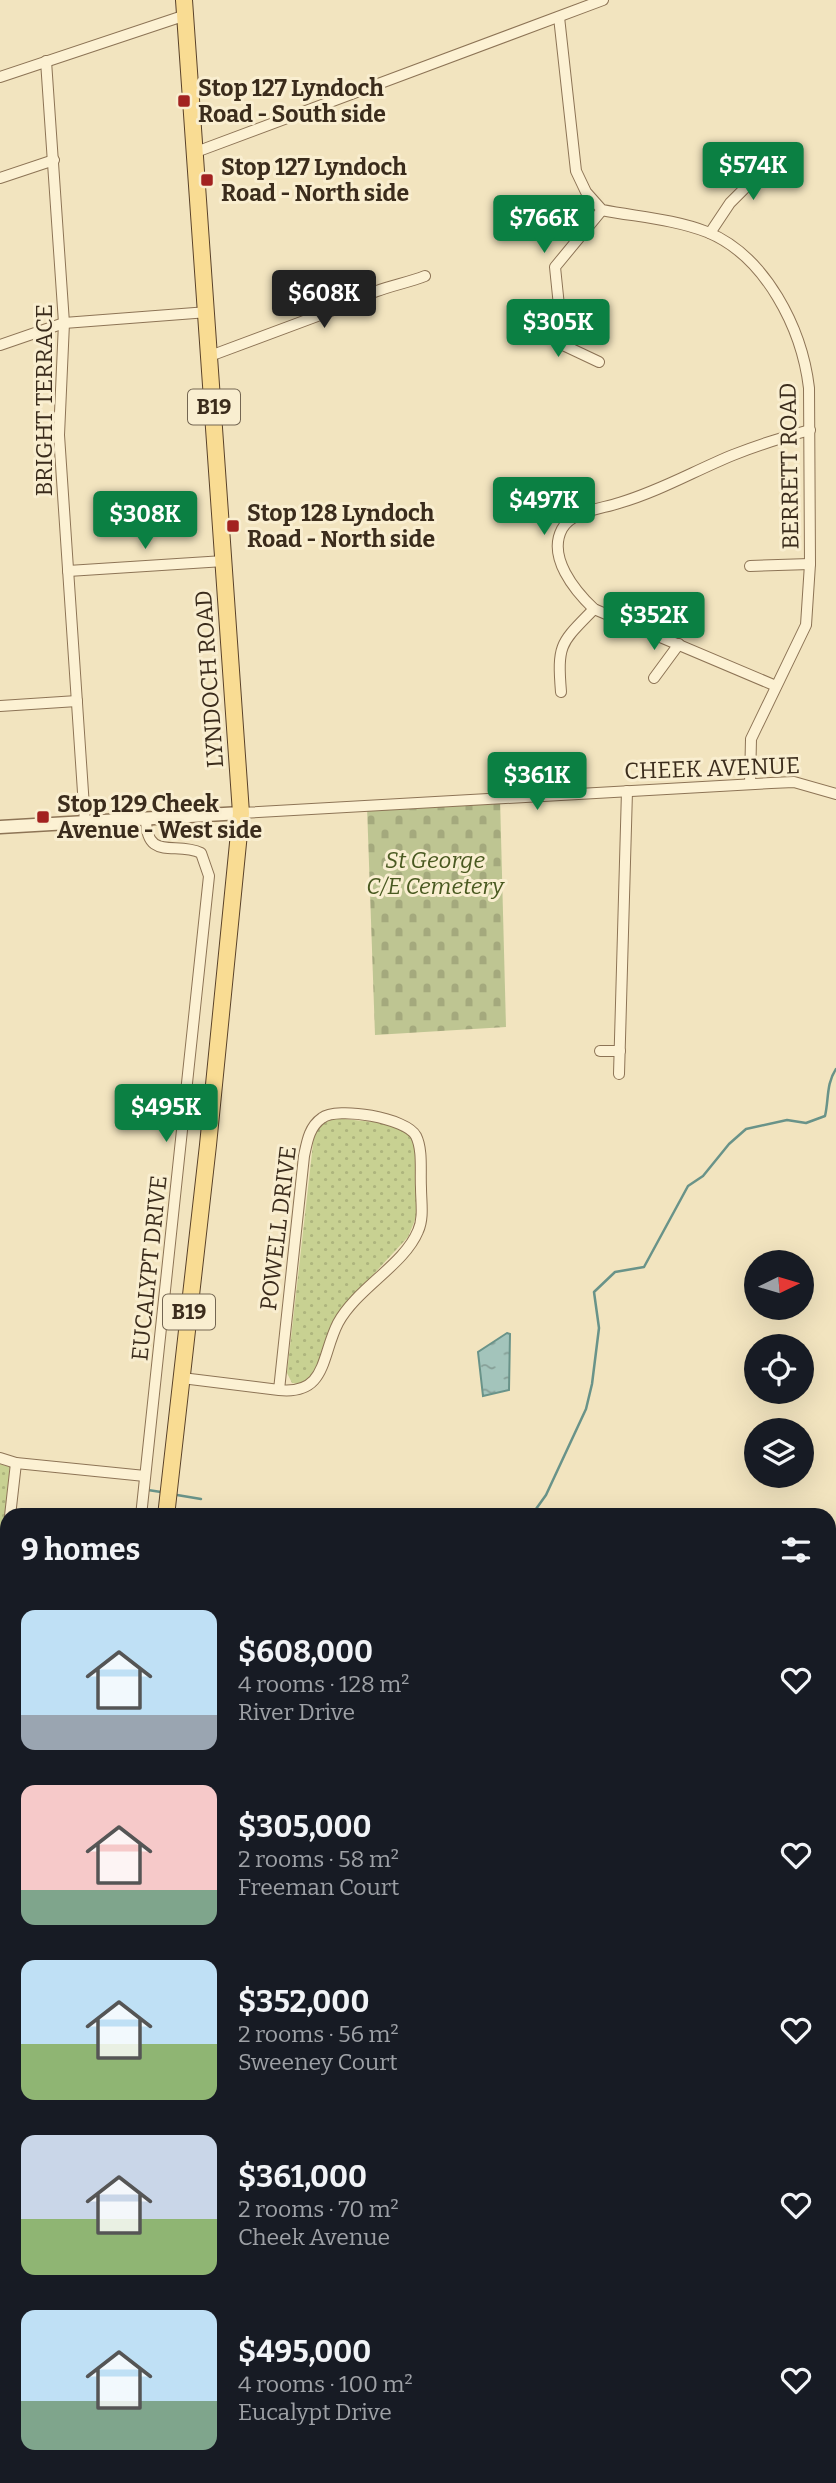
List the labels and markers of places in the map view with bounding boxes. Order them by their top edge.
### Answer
place label: Stop 127 Lyndoch Road - South side [198,74,386,128]
marker: Stop 127 Lyndoch Road - South side [176,93,192,109]
pin: $574K [704,142,802,202]
place label: Stop 127 Lyndoch Road - North side [221,153,409,207]
marker: Stop 127 Lyndoch Road - North side [199,172,215,188]
pin: $766K [495,196,593,255]
pin: $608K [275,270,373,330]
pin: $305K [509,300,607,359]
pin: $497K [495,477,593,537]
pin: $308K [96,491,194,551]
place label: Stop 128 Lyndoch Road - North side [247,499,435,553]
marker: Stop 128 Lyndoch Road - North side [225,518,241,534]
pin: $352K [605,592,703,652]
pin: $361K [488,752,586,812]
place label: Stop 129 Cheek Avenue - West side [57,790,262,844]
marker: Stop 129 Cheek Avenue - West side [35,809,51,825]
pin: $495K [117,1084,215,1144]

